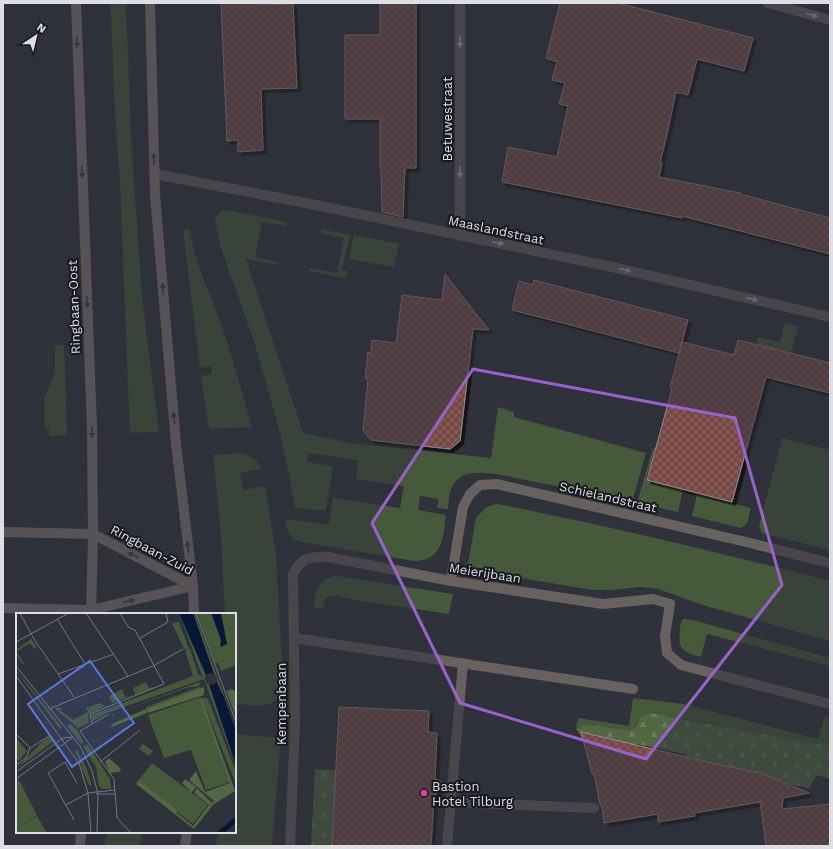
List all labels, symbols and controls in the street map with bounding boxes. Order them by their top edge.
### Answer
one-way arrow [807,12,819,18]
north arrow [16,16,56,56]
text: N [34,21,49,36]
one-way arrow [74,36,80,49]
one-way arrow [457,36,463,49]
street label: Betuwestraat [440,76,455,161]
one-way arrow [151,153,158,165]
one-way arrow [79,166,86,178]
one-way arrow [457,166,463,179]
street label: Maaslandstraat [447,213,546,248]
one-way arrow [492,241,504,247]
street label: Ringbaan-Oost [65,259,83,354]
one-way arrow [620,267,632,273]
one-way arrow [159,283,166,295]
one-way arrow [84,296,90,309]
one-way arrow [746,297,758,303]
one-way arrow [170,412,177,424]
one-way arrow [89,426,95,439]
street label: Schielandstraat [558,479,659,516]
street label: Ringbaan-Zuid [108,522,196,578]
one-way arrow [185,541,191,553]
one-way arrow [128,552,139,558]
street label: Meierijbaan [448,560,522,586]
one-way arrow [123,598,135,604]
inset map [16,613,236,833]
street label: Kempenbaan [274,663,289,745]
place label: Bastion Hotel Tilburg [432,779,513,809]
marker: Bastion Hotel Tilburg [419,788,429,798]

